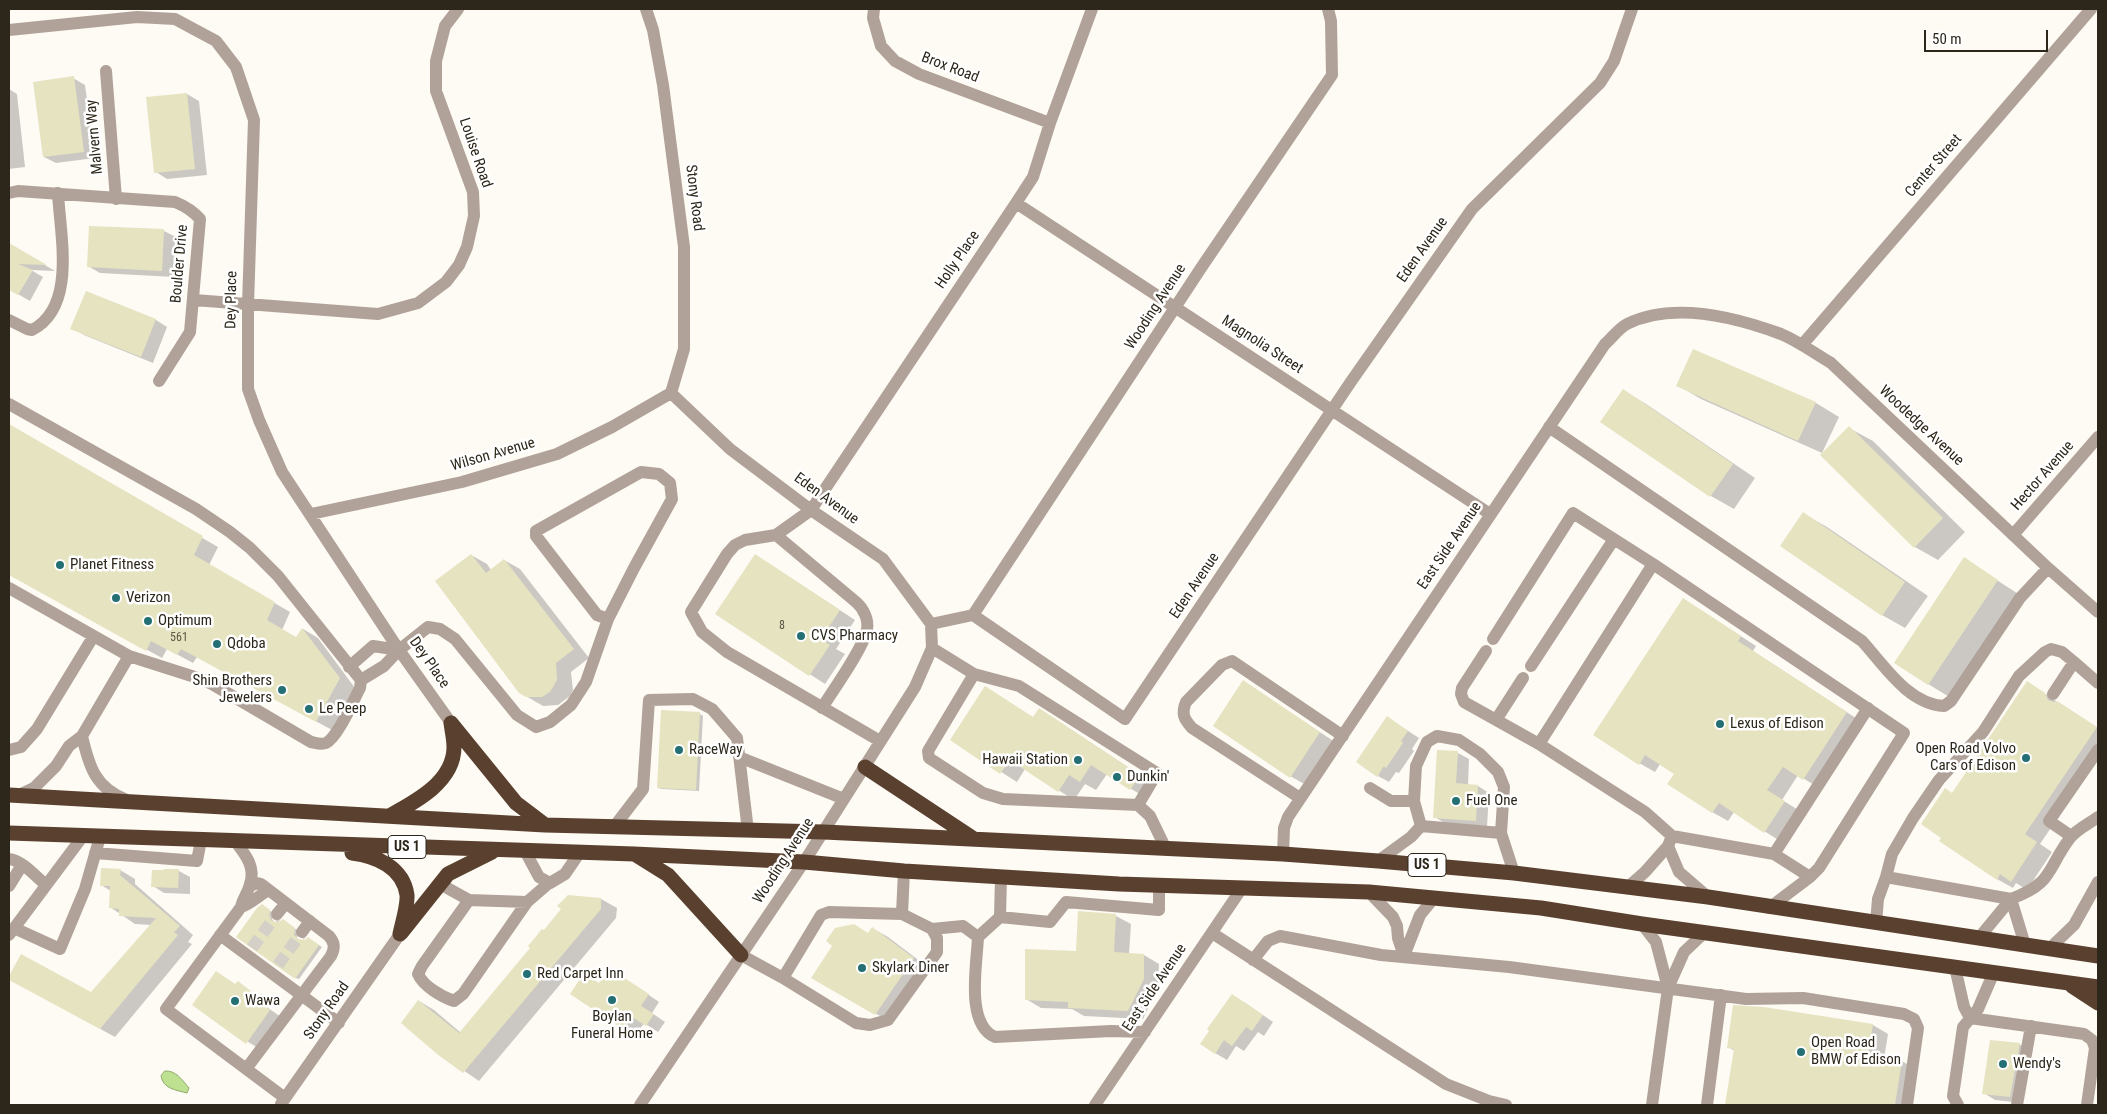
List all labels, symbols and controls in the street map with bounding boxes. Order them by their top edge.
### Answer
scale bar [1927,20,2051,52]
text: 50 m [1932,30,1962,48]
street label: Brox Road [919,49,981,87]
street label: Malvern Way [83,99,107,175]
street label: Louise Road [455,116,495,190]
street label: Center Street [1902,131,1966,201]
street label: Stony Road [681,164,707,232]
street label: Eden Avenue [1394,214,1452,286]
street label: Boulder Drive [168,224,192,304]
street label: Holly Place [932,227,984,293]
street label: Wooding Avenue [1122,261,1190,353]
street label: Dey Place [222,271,242,329]
street label: Magnolia Street [1218,312,1306,378]
street label: Woodedge Avenue [1875,382,1967,470]
street label: Wilson Avenue [449,434,537,476]
street label: Hector Avenue [2008,438,2078,514]
street label: Eden Avenue [790,469,862,529]
street label: East Side Avenue [1414,499,1486,593]
street label: Eden Avenue [1166,550,1224,622]
place label: Planet Fitness [70,556,154,574]
marker: Planet Fitness [54,559,66,571]
place label: Verizon [126,589,170,607]
marker: Verizon [110,592,122,604]
place label: Optimum [158,612,212,630]
marker: Optimum [142,615,154,627]
house number: 8 [779,619,785,633]
place label: CVS Pharmacy [811,627,898,645]
marker: CVS Pharmacy [795,630,807,642]
house number: 561 [170,631,188,645]
street label: Dey Place [405,634,453,692]
place label: Qdoba [227,635,266,653]
marker: Qdoba [211,638,223,650]
place label: Shin Brothers Jewelers [193,672,272,707]
marker: Shin Brothers Jewelers [276,684,288,696]
place label: Le Peep [319,700,366,718]
marker: Le Peep [303,703,315,715]
place label: Lexus of Edison [1730,715,1824,733]
marker: Lexus of Edison [1714,718,1726,730]
place label: Open Road Volvo Cars of Edison [1915,740,2016,775]
place label: RaceWay [689,741,743,759]
marker: RaceWay [673,744,685,756]
place label: Hawaii Station [982,751,1068,769]
marker: Open Road Volvo Cars of Edison [2020,752,2032,764]
marker: Hawaii Station [1072,754,1084,766]
place label: Dunkin' [1127,768,1169,786]
marker: Dunkin' [1111,771,1123,783]
place label: Fuel One [1466,792,1518,810]
marker: Fuel One [1450,795,1462,807]
street label: Wooding Avenue [750,815,818,907]
road number: US 1 [388,836,426,859]
road number: US 1 [1408,854,1446,876]
street label: East Side Avenue [1119,941,1191,1035]
place label: Skylark Diner [872,959,949,977]
marker: Skylark Diner [856,962,868,974]
place label: Red Carpet Inn [537,965,624,983]
marker: Red Carpet Inn [521,968,533,980]
street label: Stony Road [301,979,353,1043]
place label: Wawa [245,992,280,1010]
marker: Boylan Funeral Home [606,994,618,1006]
marker: Wawa [229,995,241,1007]
place label: Boylan Funeral Home [571,1008,653,1043]
place label: Open Road BMW of Edison [1811,1034,1901,1069]
marker: Open Road BMW of Edison [1795,1046,1807,1058]
place label: Wendy's [2013,1055,2061,1073]
marker: Wendy's [1997,1058,2009,1070]

